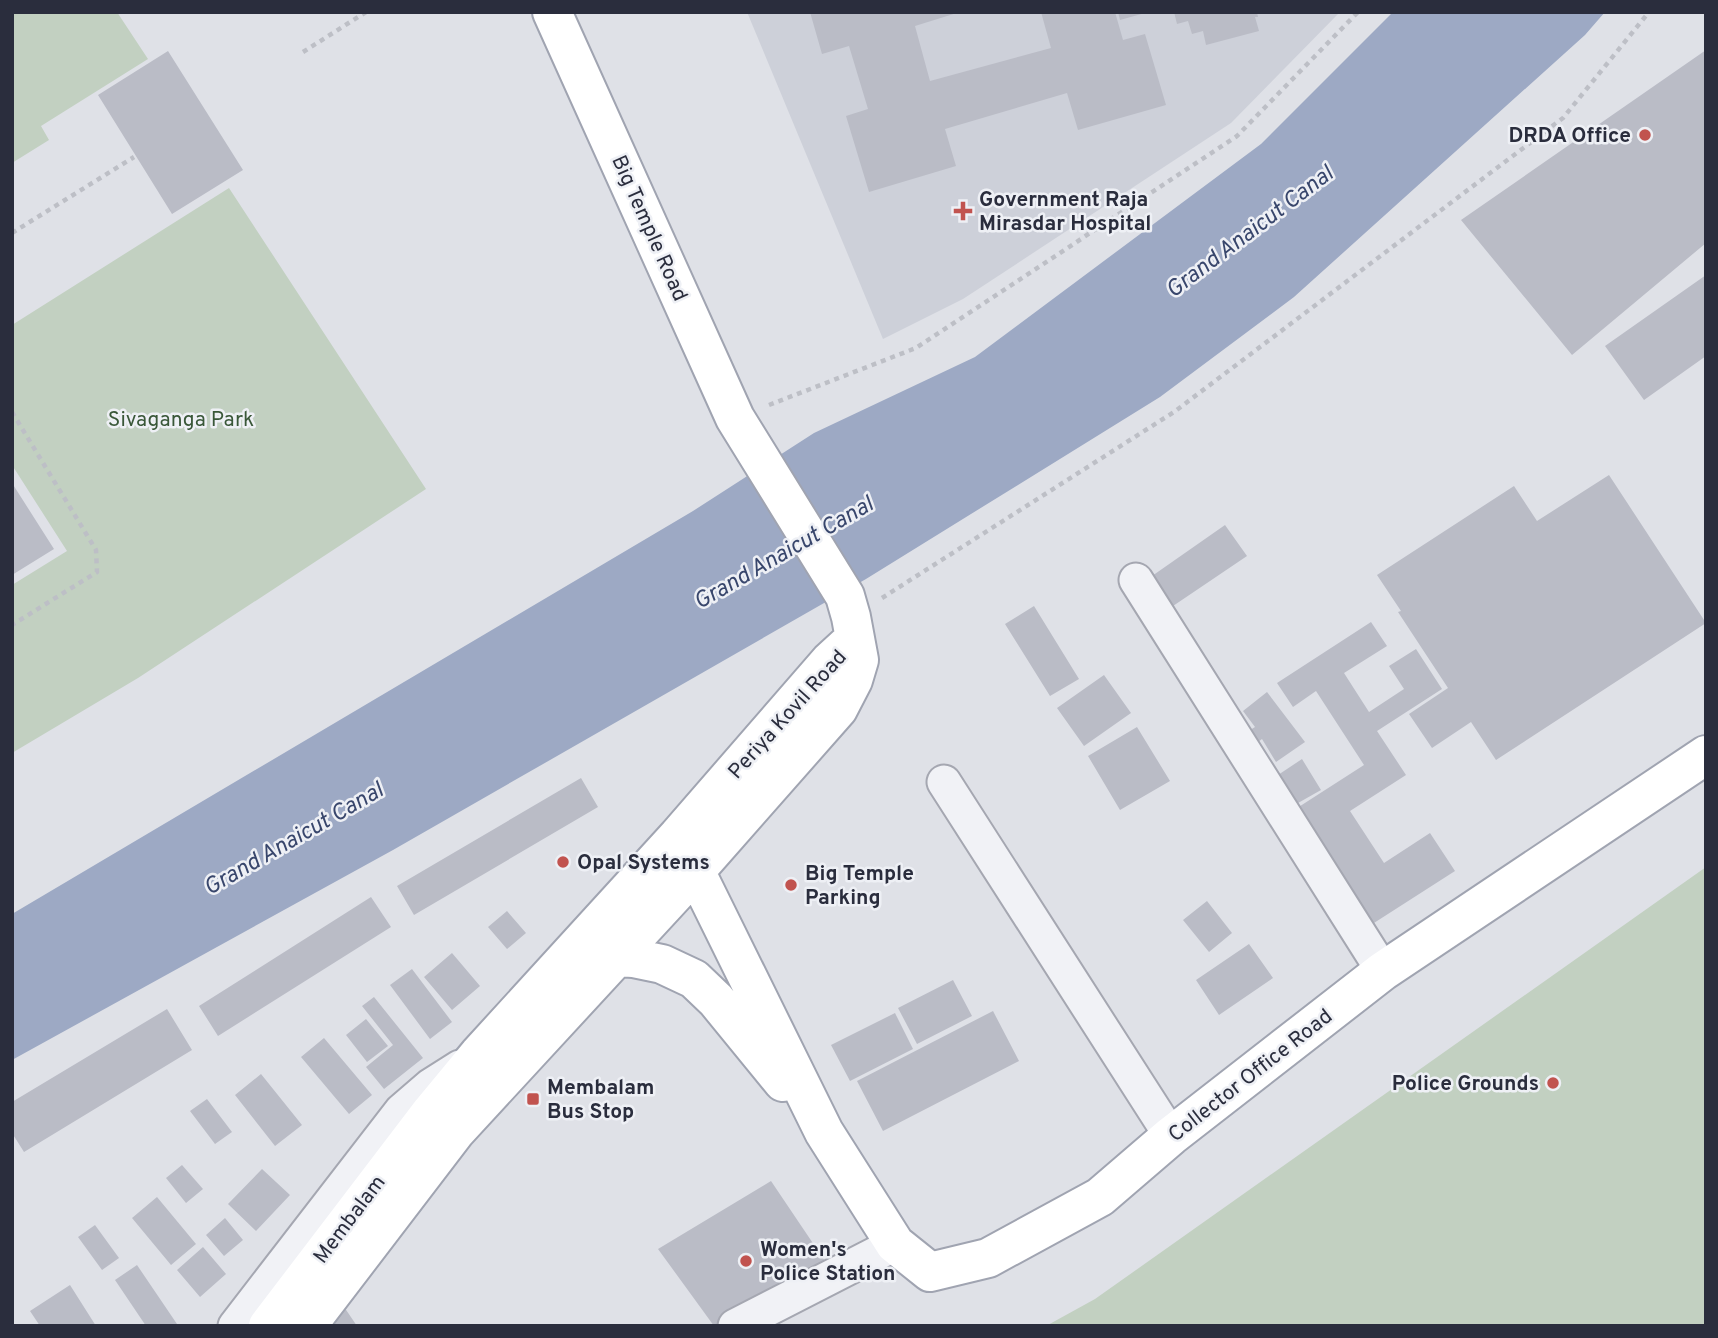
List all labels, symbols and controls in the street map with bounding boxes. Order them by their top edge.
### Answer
place label: DRDA Office [1509,123,1631,150]
marker: DRDA Office [1637,127,1653,143]
street label: Big Temple Road [604,151,693,306]
water label: Grand Anaicut Canal [1161,160,1341,306]
place label: Government Raja Mirasdar Hospital [979,187,1151,238]
marker: Government Raja Mirasdar Hospital [953,201,973,221]
park label: Sivaganga Park [108,407,254,434]
water label: Grand Anaicut Canal [689,490,880,617]
street label: Periya Kovil Road [723,645,853,785]
water label: Grand Anaicut Canal [199,776,390,903]
place label: Opal Systems [577,850,710,877]
marker: Opal Systems [555,854,571,870]
place label: Big Temple Parking [805,861,914,912]
marker: Big Temple Parking [783,877,799,893]
street label: Collector Office Road [1163,1004,1338,1149]
place label: Police Grounds [1392,1071,1539,1098]
place label: Membalam Bus Stop [547,1075,654,1126]
marker: Police Grounds [1545,1075,1561,1091]
marker: Membalam Bus Stop [525,1091,541,1107]
street label: Membalam [308,1170,392,1270]
place label: Women's Police Station [760,1237,895,1288]
marker: Women's Police Station [738,1253,754,1269]

